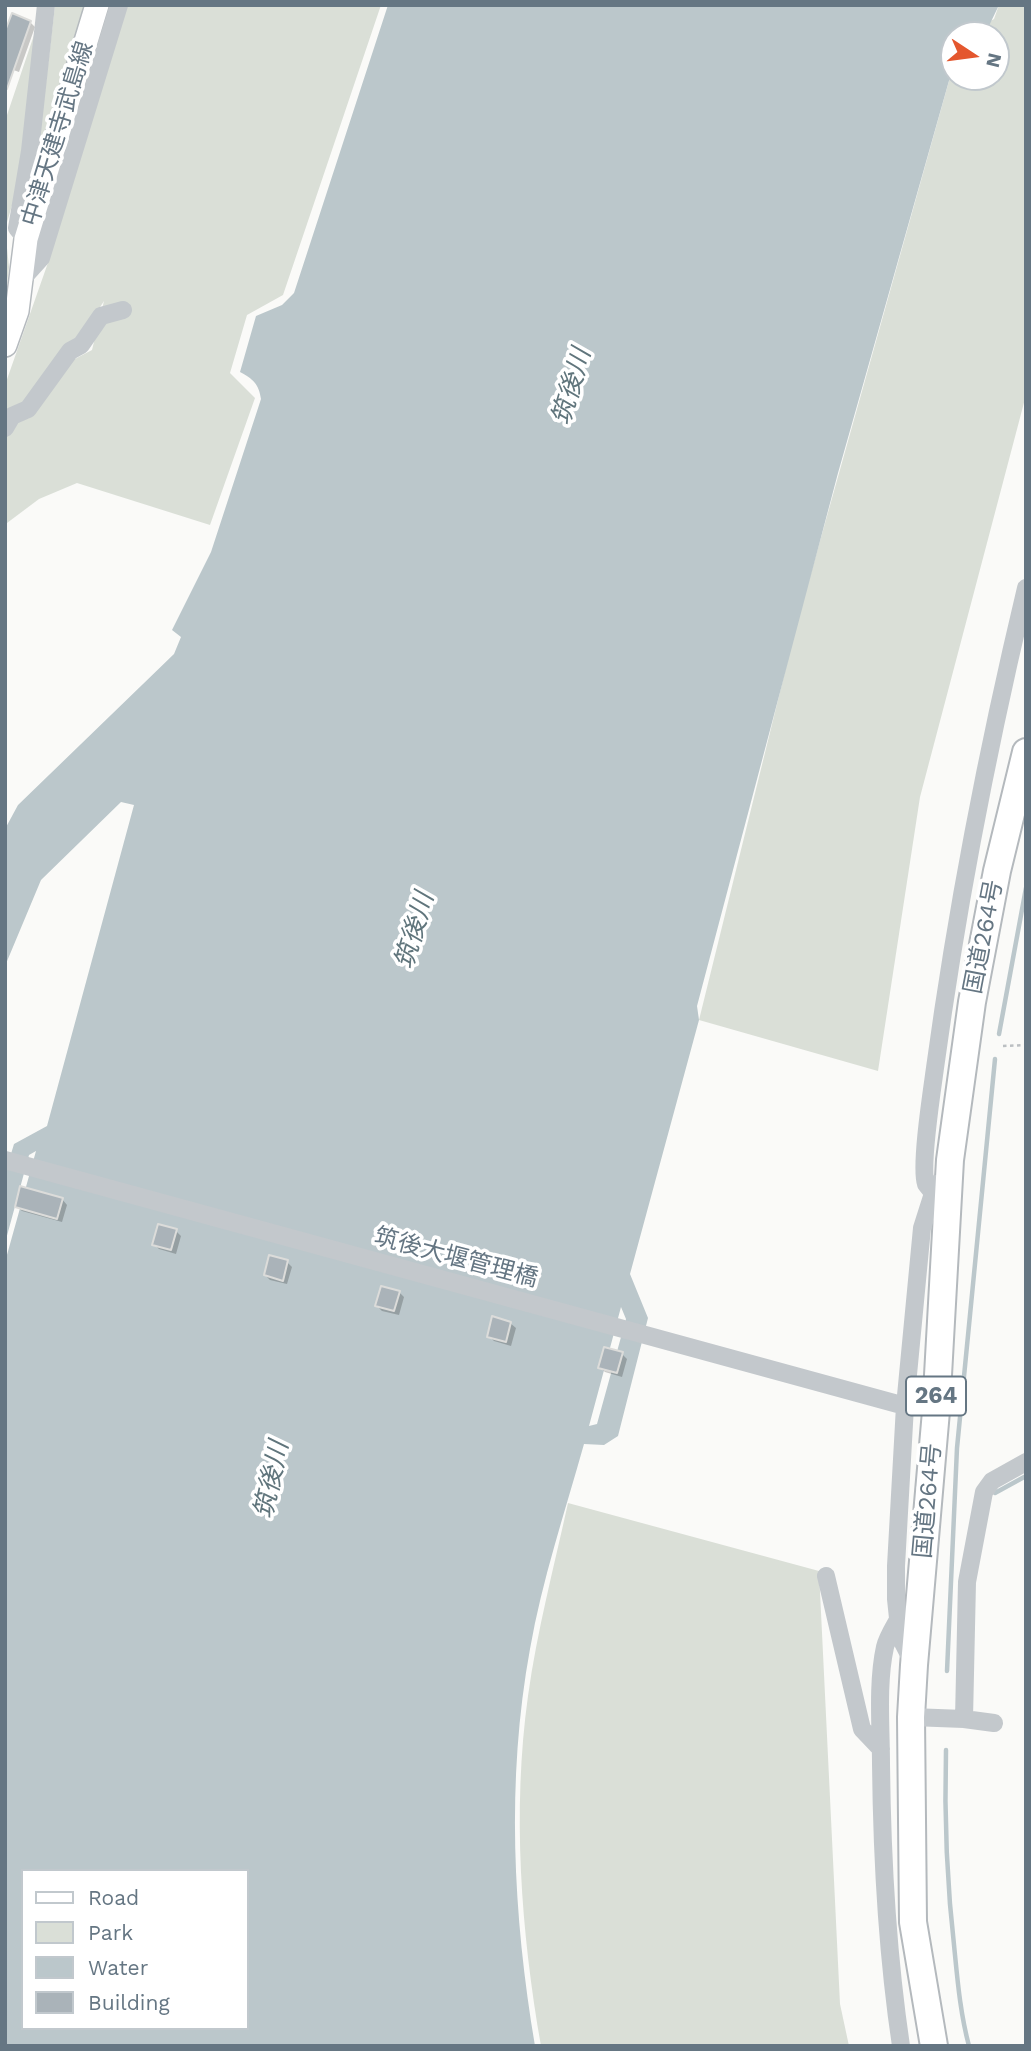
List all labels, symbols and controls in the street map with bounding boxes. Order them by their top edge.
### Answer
north arrow [940,21,1010,91]
street label: 中津天建寺武島線 [16,38,100,230]
text: N [981,51,1007,70]
water label: 筑後川 [546,345,598,429]
street label: 国道264号 [959,878,1009,996]
water label: 筑後川 [389,889,441,973]
street label: 筑後大堰管理橋 [371,1222,541,1294]
road number: 264 [906,1376,966,1415]
water label: 筑後川 [249,1439,295,1521]
street label: 国道264号 [909,1442,947,1560]
legend [21,1869,248,2030]
text: Road [88,1885,139,1910]
text: Park [88,1920,133,1945]
text: Water [88,1955,148,1980]
text: Building [88,1990,170,2015]

